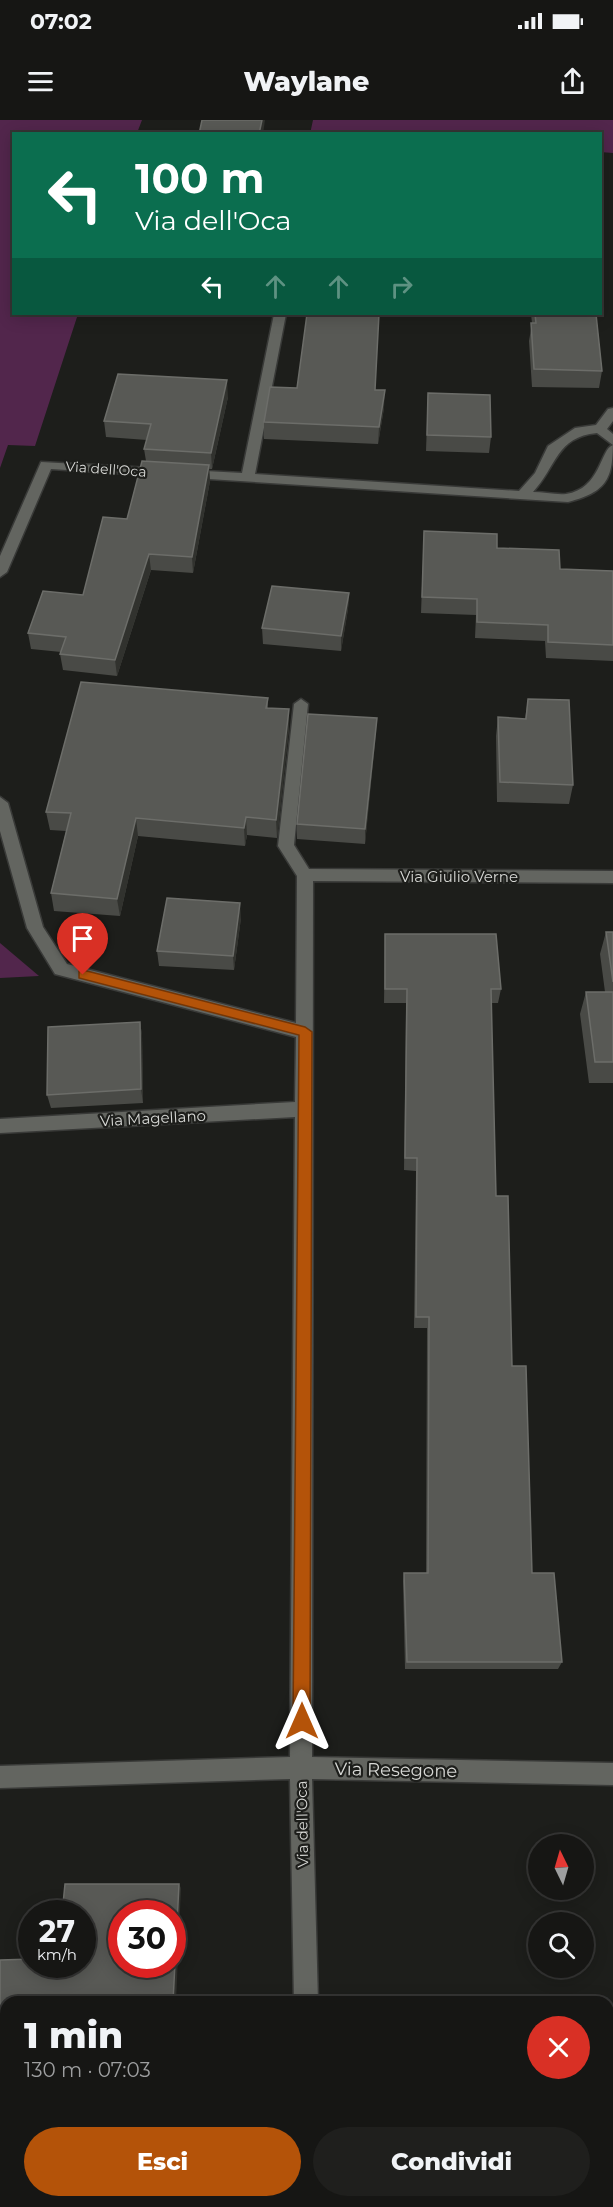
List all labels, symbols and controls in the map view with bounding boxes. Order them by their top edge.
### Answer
text: 07:02 [30,8,92,35]
icon: menu [24,65,57,98]
text: Waylane [244,65,369,98]
icon: share [556,65,589,98]
text: 100 m [135,152,264,204]
icon: left [36,156,114,234]
text: Via dell'Oca [135,204,292,237]
icon: left [196,270,229,303]
icon: ahead [259,270,292,303]
icon: ahead [322,270,355,303]
icon: right [385,270,418,303]
street label: Via dell'Oca [65,457,147,481]
street label: Via Giulio Verne [400,867,518,886]
pin [57,913,108,975]
icon: arrive [66,922,99,955]
street label: Via Magellano [100,1106,206,1130]
position arrow [270,1689,334,1753]
street label: Via Resegone [335,1758,458,1782]
street label: Via dell'Oca [292,1780,312,1868]
north arrow [528,1834,594,1900]
map controls [528,1834,594,1978]
speed limit sign: 30 [108,1900,186,1978]
button: search [528,1912,594,1978]
text: 27 [39,1913,75,1950]
text: km/h [37,1945,77,1964]
text: 1 min [24,2013,123,2057]
button: close [527,2016,590,2079]
text: 130 m · 07:03 [24,2058,151,2082]
button: Esci [24,2127,301,2196]
button: Condividi [313,2127,590,2196]

